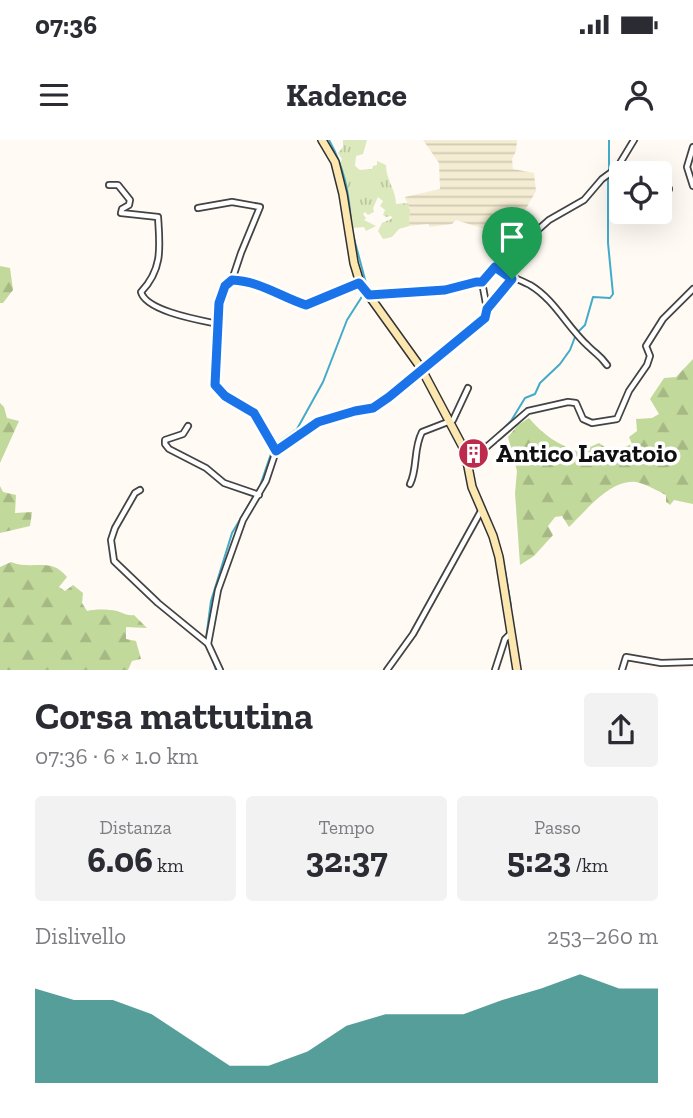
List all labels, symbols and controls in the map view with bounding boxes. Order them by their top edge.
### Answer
text: 07:36 [35,9,97,41]
icon: menu [35,76,73,114]
text: Kadence [286,76,407,114]
icon: person [620,76,658,114]
map controls [609,161,672,224]
button: locate [609,161,672,224]
pin [482,207,542,279]
icon: arrive [493,218,531,256]
building icon: Antico Lavatoio [456,436,490,470]
place label: Antico Lavatoio [496,437,678,469]
text: Corsa mattutina [35,693,313,739]
button: share [584,693,658,767]
text: 07:36 · 6 × 1.0 km [35,742,198,770]
text: Distanza [99,816,172,839]
text: Tempo [318,816,375,839]
text: Passo [534,816,581,839]
text: 6.06 [87,839,153,881]
text: 32:37 [305,839,388,881]
text: 5:23 [507,839,571,881]
text: km [153,854,184,877]
text: /km [571,854,608,877]
text: Dislivello [35,922,126,950]
text: 253–260 m [547,922,658,950]

